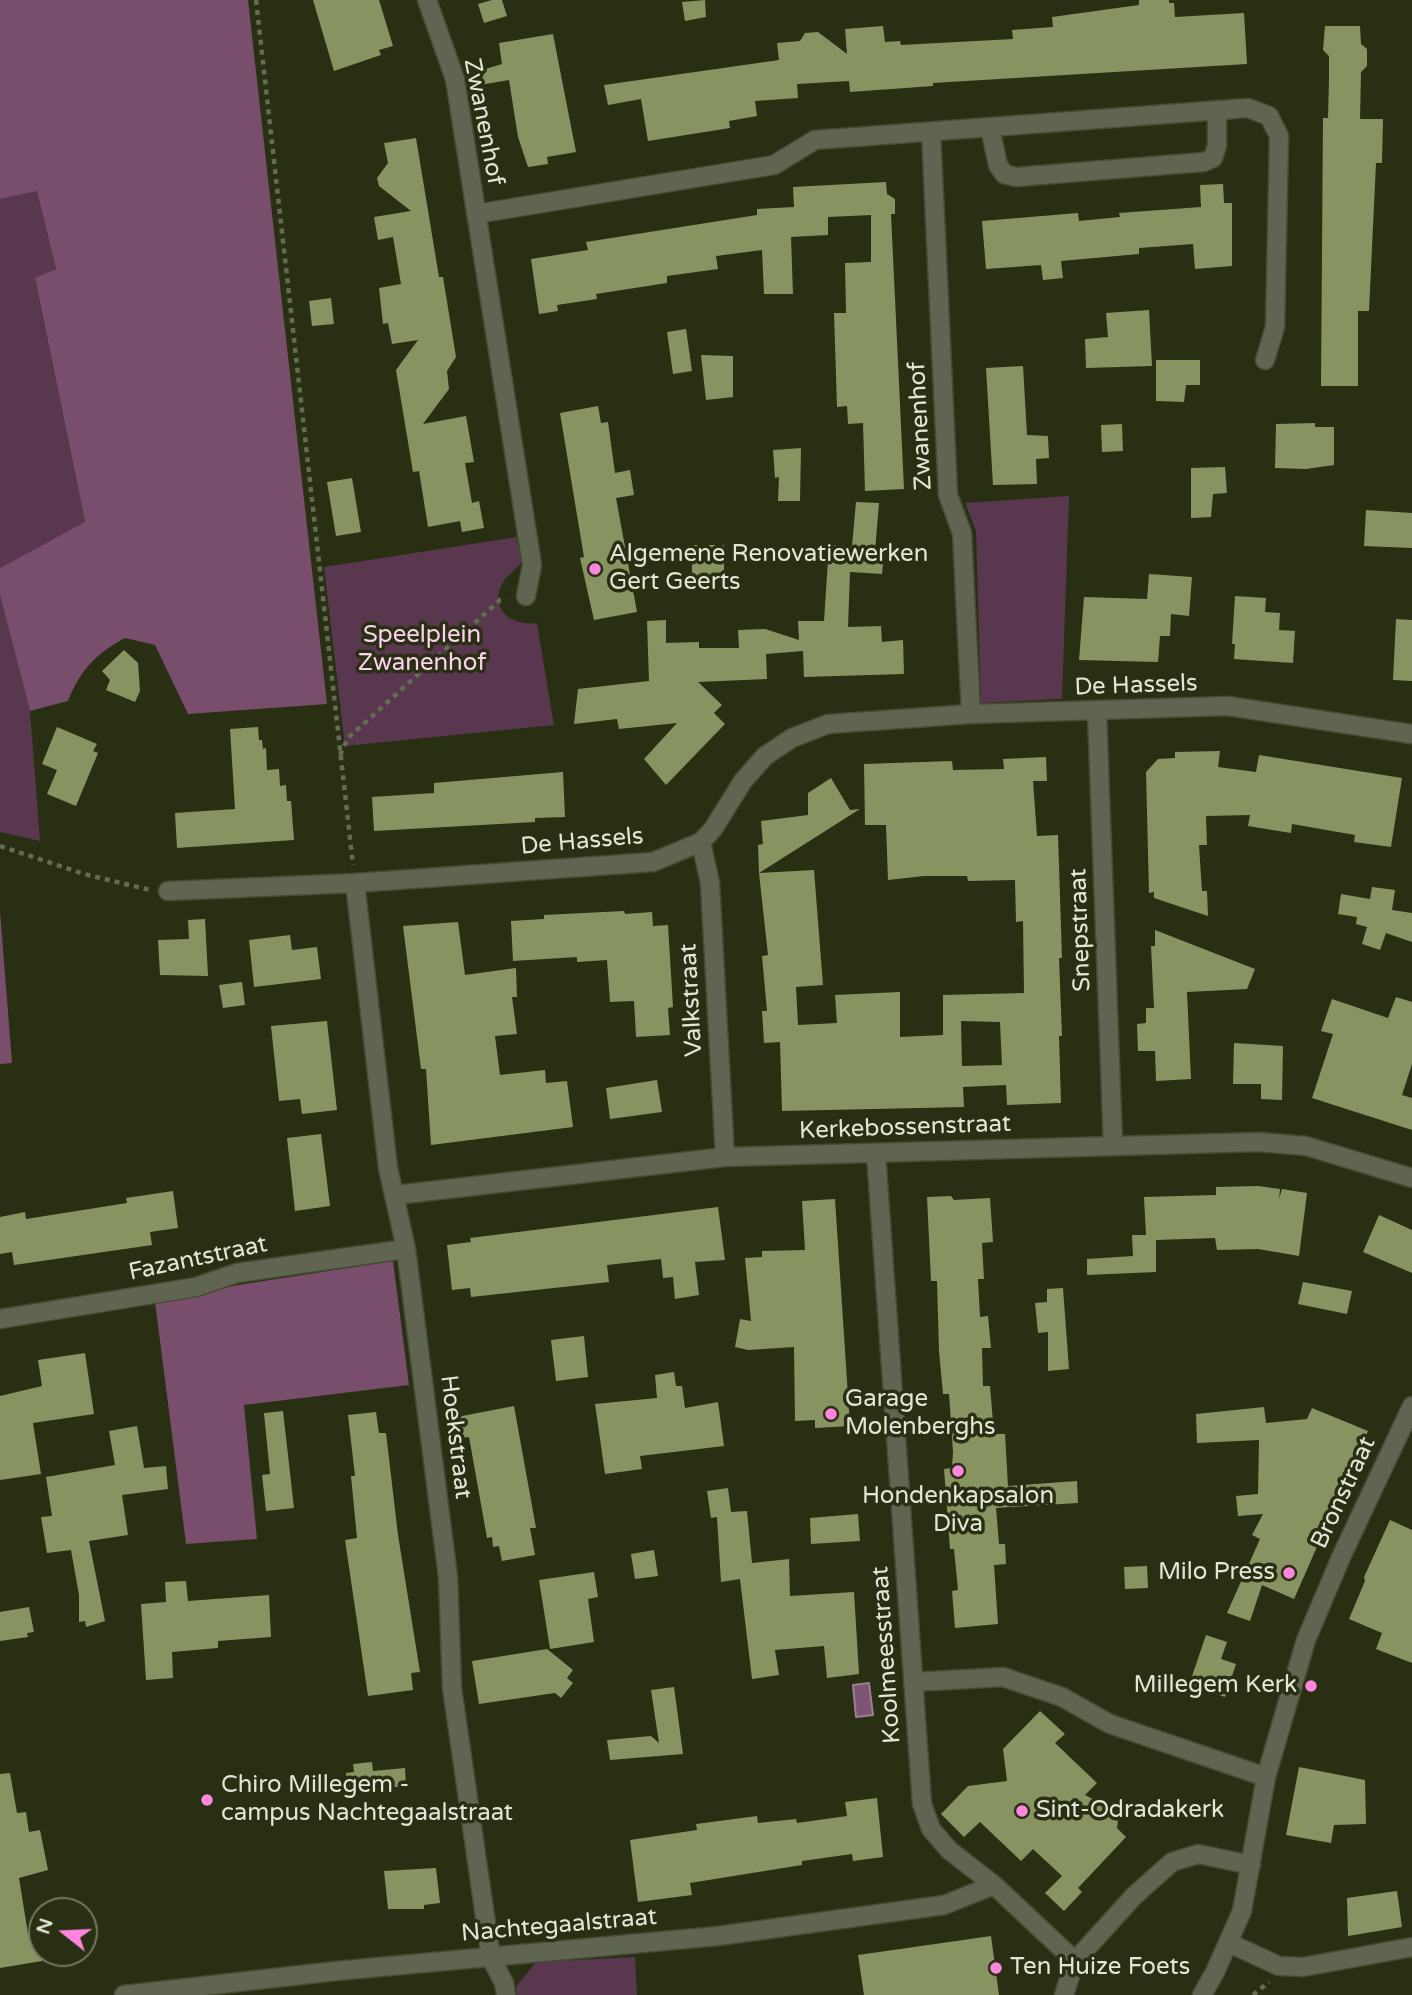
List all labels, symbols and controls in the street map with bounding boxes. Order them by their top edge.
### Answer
street label: Zwanenhof [457,56,509,188]
street label: Zwanenhof [903,361,939,491]
place label: Algemene Renovatiewerken Gert Geerts [609,541,928,597]
marker: Algemene Renovatiewerken Gert Geerts [587,561,603,577]
park label: Speelplein Zwanenhof [358,622,486,678]
street label: De Hassels [1074,669,1198,703]
street label: De Hassels [519,822,645,862]
street label: Snepstraat [1064,868,1098,992]
street label: Valkstraat [675,943,709,1057]
street label: Kerkebossenstraat [799,1110,1011,1146]
street label: Fazantstraat [126,1230,270,1288]
street label: Hoekstraat [433,1373,477,1501]
place label: Garage Molenberghs [845,1386,995,1442]
marker: Garage Molenberghs [823,1406,839,1422]
street label: Bronstraat [1306,1432,1382,1554]
marker: Hondenkapsalon Diva [950,1463,966,1479]
place label: Hondenkapsalon Diva [862,1483,1054,1539]
place label: Milo Press [1158,1559,1275,1587]
street label: Koolmeesstraat [866,1565,908,1745]
marker: Milo Press [1281,1565,1297,1581]
place label: Millegem Kerk [1134,1672,1297,1700]
marker: Millegem Kerk [1303,1678,1319,1694]
place label: Chiro Millegem - campus Nachtegaalstraat [221,1772,513,1828]
marker: Chiro Millegem - campus Nachtegaalstraat [199,1792,215,1808]
place label: Sint-Odradakerk [1036,1797,1224,1825]
marker: Sint-Odradakerk [1014,1803,1030,1819]
north arrow [28,1897,98,1967]
street label: Nachtegaalstraat [460,1903,658,1949]
text: N [32,1915,58,1937]
place label: Ten Huize Foets [1010,1954,1190,1982]
marker: Ten Huize Foets [988,1960,1004,1976]

